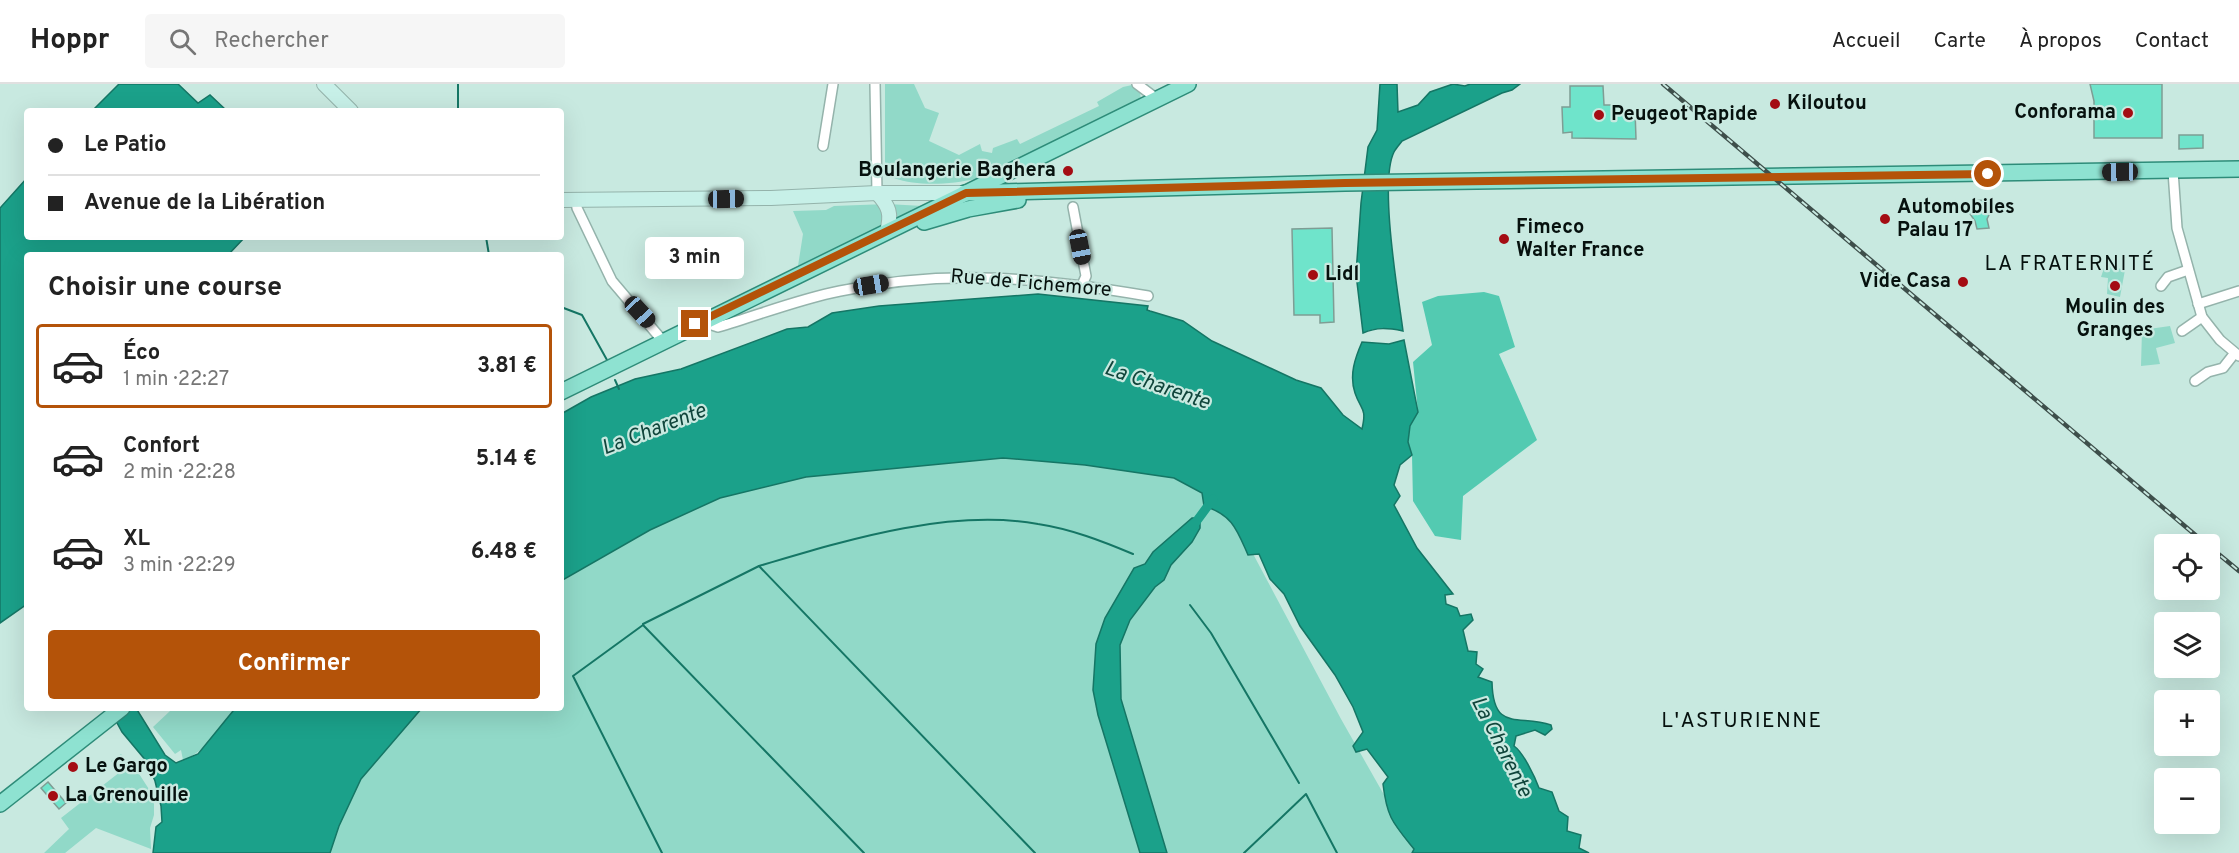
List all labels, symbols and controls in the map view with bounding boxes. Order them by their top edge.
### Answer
search box [145,14,565,68]
text: Hoppr [30,23,109,59]
icon: search [166,25,199,58]
text: Rechercher [214,28,329,55]
text: Accueil [1832,28,1901,55]
text: Carte [1934,28,1986,55]
text: À propos [2019,28,2102,55]
text: Contact [2135,28,2209,55]
place label: Kiloutou [1787,91,1867,117]
marker: Kiloutou [1768,97,1782,111]
place label: Conforama [2014,100,2116,126]
place label: Peugeot Rapide [1611,102,1758,128]
marker: Conforama [2121,106,2135,120]
marker: Peugeot Rapide [1592,108,1606,122]
text: Le Patio [84,132,167,159]
place label: Boulangerie Baghera [858,158,1056,184]
route start [1974,160,2001,187]
car [2102,163,2138,181]
marker: Boulangerie Baghera [1061,164,1075,178]
text: Avenue de la Libération [84,190,325,217]
car [708,190,744,208]
place label: Automobiles Palau 17 [1897,195,2015,244]
marker: Automobiles Palau 17 [1878,212,1892,226]
place label: Fimeco Walter France [1516,215,1645,264]
car [1068,228,1092,266]
marker: Fimeco Walter France [1497,232,1511,246]
callout: 3 min [646,237,744,279]
text: 3 min [668,245,721,271]
district label: LA FRATERNITÉ [1984,250,2156,278]
place label: Lidl [1325,262,1359,288]
street label: Rue de Fichemore [949,264,1113,304]
marker: Lidl [1306,268,1320,282]
place label: Vide Casa [1859,269,1951,295]
text: Choisir une course [48,271,282,305]
car [852,273,890,297]
marker: Vide Casa [1956,275,1970,289]
marker: Moulin des Granges [2108,279,2122,293]
car [621,293,659,331]
place label: Moulin des Granges [2065,295,2165,344]
route end [681,310,708,337]
icon: car [51,339,105,393]
text: Éco [123,340,160,367]
text: 3.81 € [477,353,537,380]
water label: La Charente [1101,355,1214,417]
text: 1 min · 22:27 [123,367,229,393]
water label: La Charente [598,397,711,462]
icon: car [51,432,105,486]
text: Confort [123,433,200,460]
text: 5.14 € [476,446,537,473]
text: 2 min · 22:28 [123,460,236,486]
icon: car [51,525,105,579]
text: XL [123,526,150,553]
map controls [2154,534,2220,834]
button: locate [2154,534,2220,600]
text: 6.48 € [471,539,537,566]
text: 3 min · 22:29 [123,553,236,579]
button: layers [2154,612,2220,678]
button: Confirmer [48,630,540,699]
button: + [2154,690,2220,756]
water label: La Charente [1464,692,1538,803]
district label: L'ASTURIENNE [1661,708,1823,735]
place label: Le Gargo [85,754,168,780]
marker: Le Gargo [66,760,80,774]
button: − [2154,768,2220,834]
place label: La Grenouille [65,783,189,809]
marker: La Grenouille [46,789,60,803]

